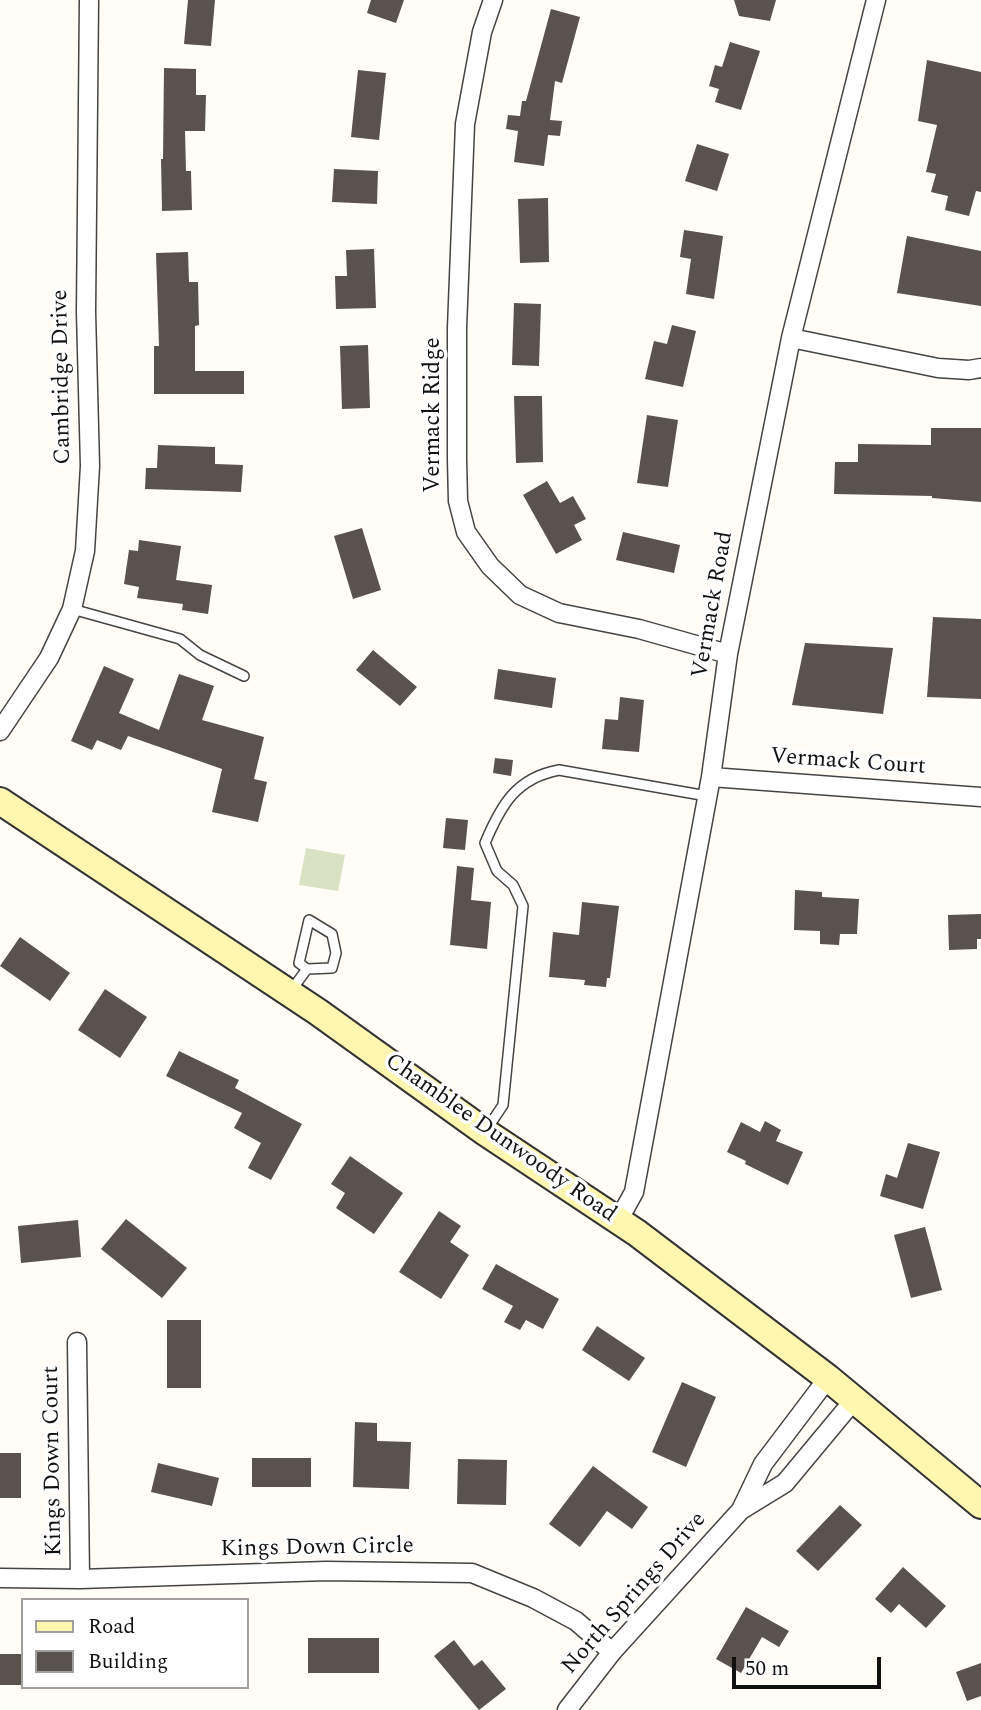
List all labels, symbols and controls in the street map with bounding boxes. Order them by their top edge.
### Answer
street label: Cambridge Drive [48,289,78,465]
street label: Vermack Ridge [420,337,448,493]
street label: Vermack Road [688,529,740,681]
street label: Vermack Court [769,744,927,782]
street label: Chamblee Dunwoody Road [379,1048,621,1230]
street label: Kings Down Court [39,1365,69,1557]
street label: North Springs Drive [557,1507,713,1681]
street label: Kings Down Circle [220,1534,414,1564]
legend [21,1598,248,1689]
text: Road [88,1611,135,1643]
scale bar [736,1644,885,1688]
text: Building [88,1646,168,1678]
text: 50 m [745,1653,789,1685]

